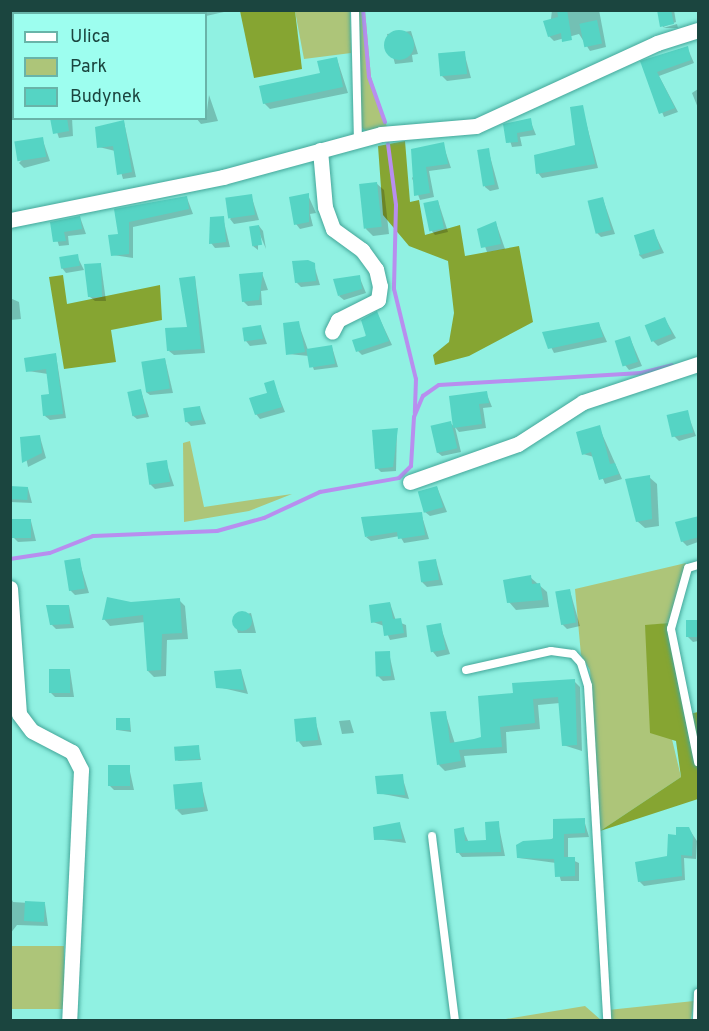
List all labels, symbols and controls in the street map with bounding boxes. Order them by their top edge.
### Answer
legend [12,12,207,120]
text: Ulica [70,26,110,49]
text: Park [70,56,107,79]
text: Budynek [70,86,141,109]

